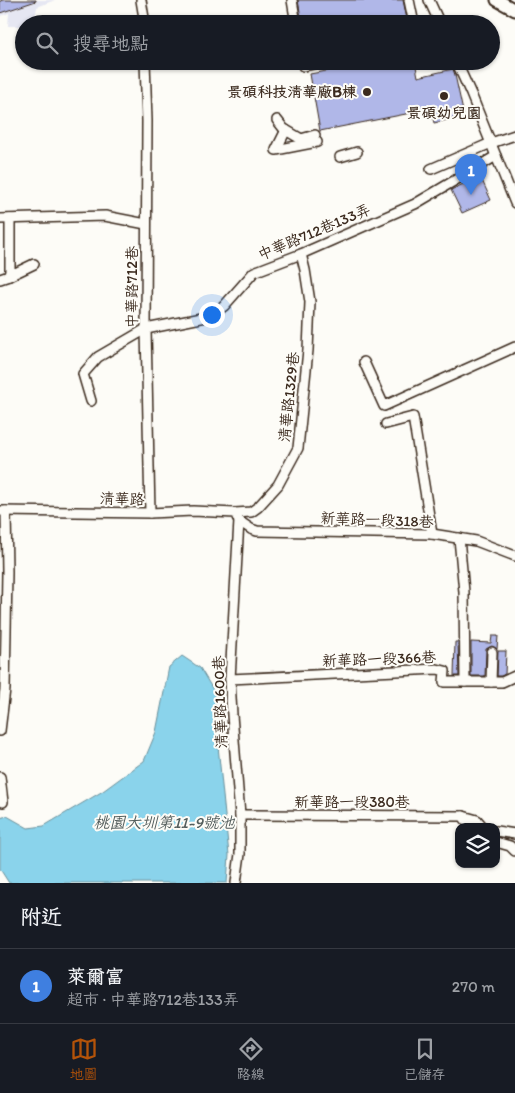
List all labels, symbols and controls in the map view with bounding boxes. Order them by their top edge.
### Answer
search box [15,15,500,70]
icon: search [33,29,61,57]
text: 搜尋地點 [73,32,149,55]
place label: 景碩科技清華廠B棟 [227,83,357,101]
marker: 景碩科技清華廠B棟 [361,86,373,98]
marker: 景碩幼兒園 [438,90,450,102]
place label: 景碩幼兒園 [406,104,482,122]
pin: 1 [455,154,487,195]
street label: 中華路712巷133弄 [255,200,373,264]
street label: 中華路712巷 [123,246,141,328]
your location [199,302,225,328]
street label: 清華路1329巷 [275,351,303,443]
street label: 清華路 [99,490,145,508]
street label: 新華路一段318巷 [320,509,434,531]
street label: 新華路一段366巷 [322,648,436,670]
street label: 清華路1600巷 [209,655,231,749]
street label: 新華路一段380巷 [294,793,410,811]
water label: 桃園大圳第11-9號池 [93,813,236,832]
map controls [455,823,500,868]
button: layers [455,823,500,868]
text: 附近 [20,904,62,929]
text: 萊爾富 [67,965,124,988]
text: 1 [32,977,40,996]
text: 270 m [452,977,495,996]
text: 超市 · 中華路712巷133弄 [67,990,239,1009]
tab: 地圖 [70,1035,98,1083]
tab: 路線 [237,1035,265,1083]
tab: 已儲存 [404,1035,446,1083]

